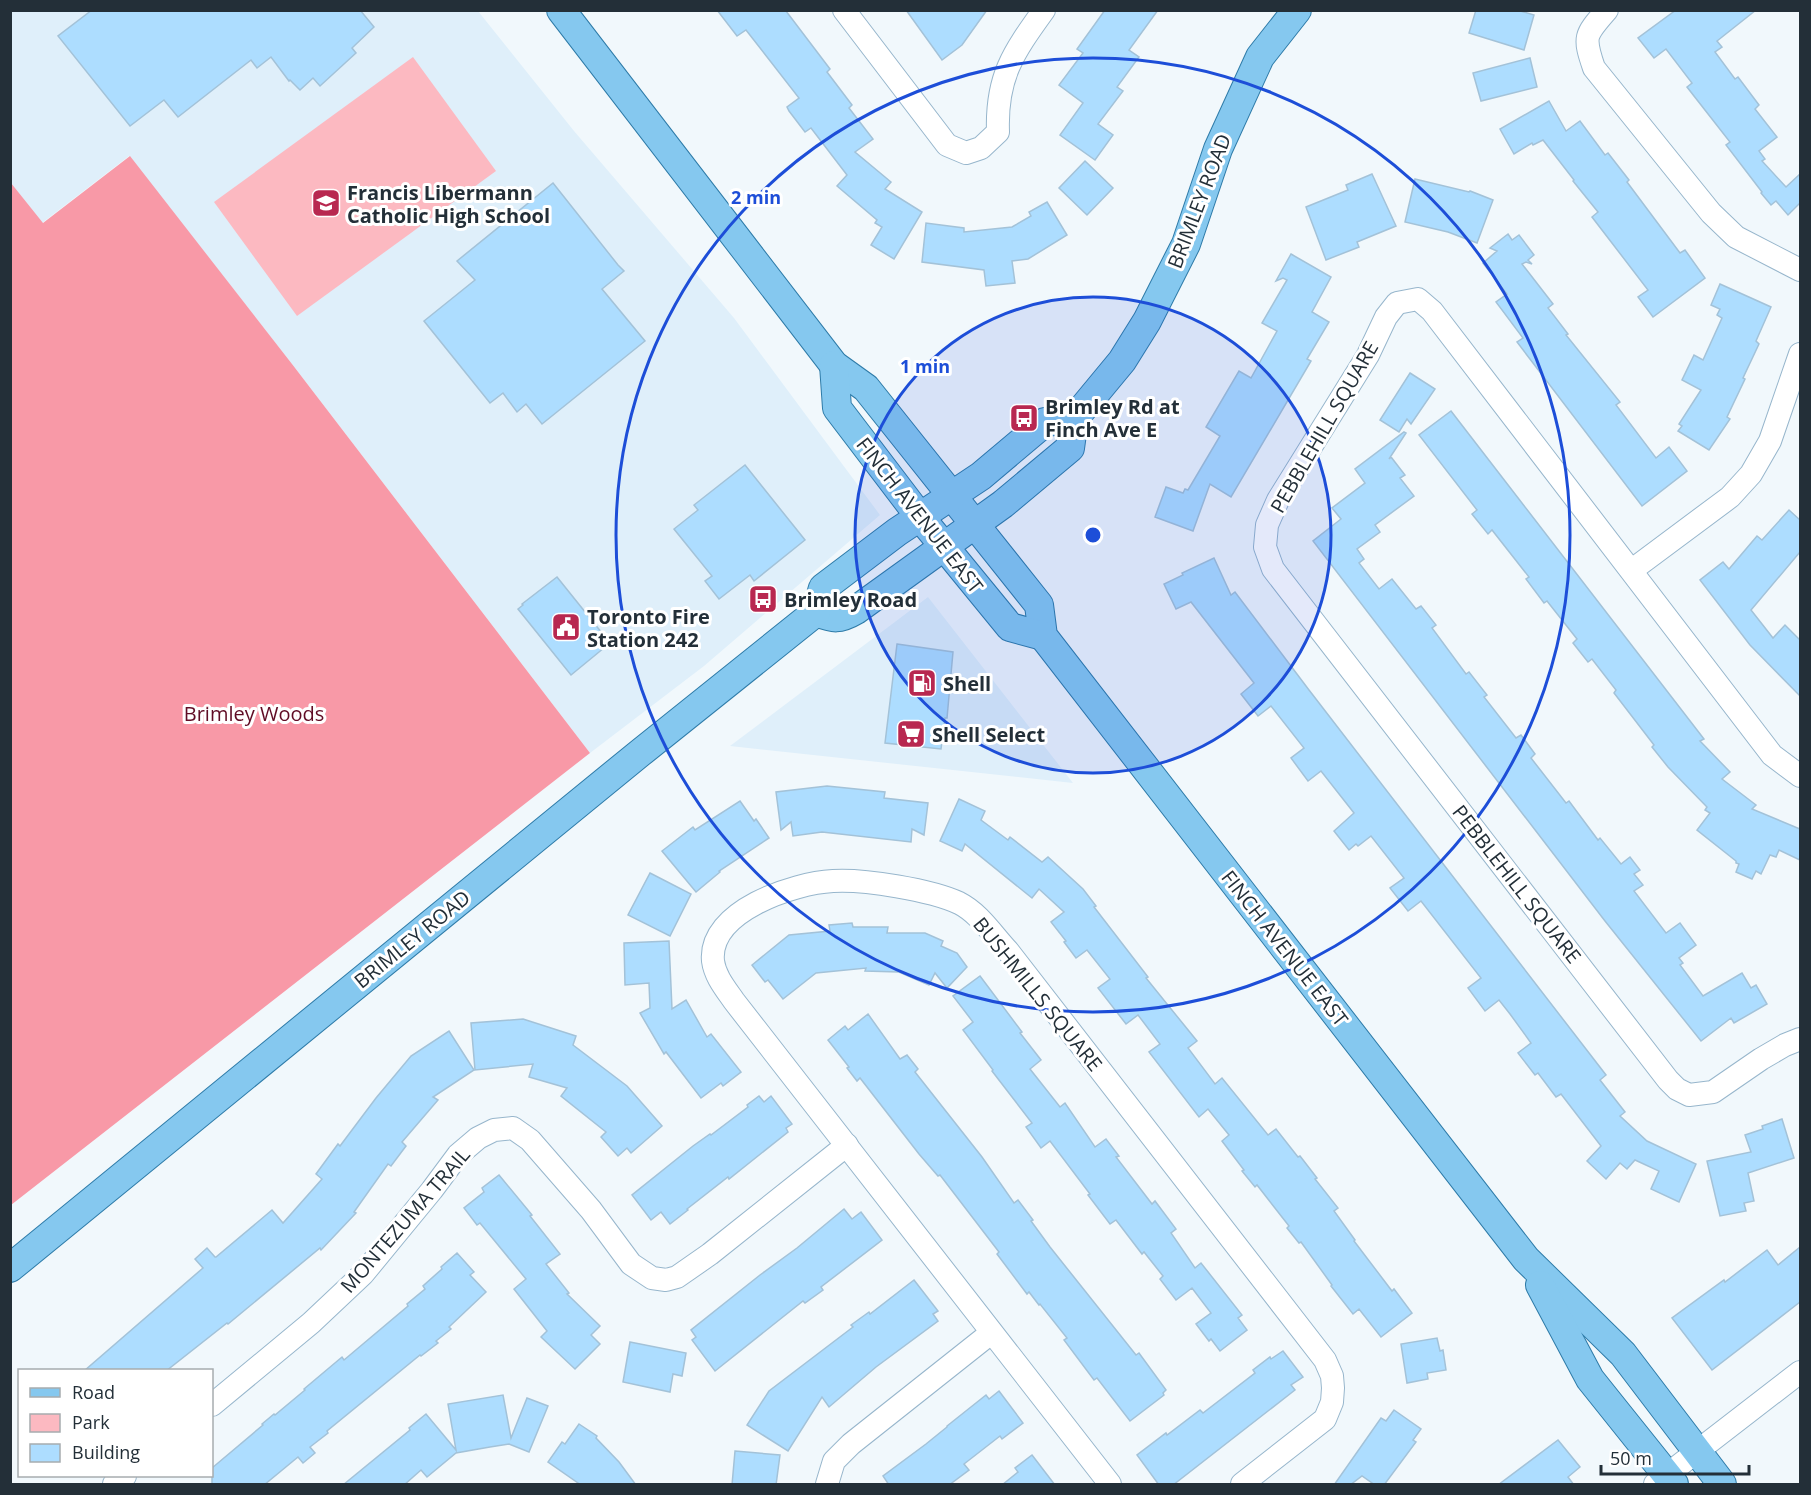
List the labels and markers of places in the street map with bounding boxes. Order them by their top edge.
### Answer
place label: Francis Libermann Catholic High School [347,179,550,229]
school or university icon: Francis Libermann Catholic High School [310,187,342,219]
place label: Brimley Rd at Finch Ave E [1045,393,1180,443]
bus stop icon: Brimley Rd at Finch Ave E [1008,402,1040,434]
centre of rings [1083,525,1103,545]
bus stop icon: Brimley Road [747,583,779,615]
place label: Brimley Road [784,586,917,613]
place label: Toronto Fire Station 242 [587,603,710,653]
public building icon: Toronto Fire Station 242 [550,611,582,643]
fuel station icon: Shell [906,667,938,699]
place label: Shell [943,670,991,697]
supermarket icon: Shell Select [895,718,927,750]
place label: Shell Select [932,721,1045,748]

